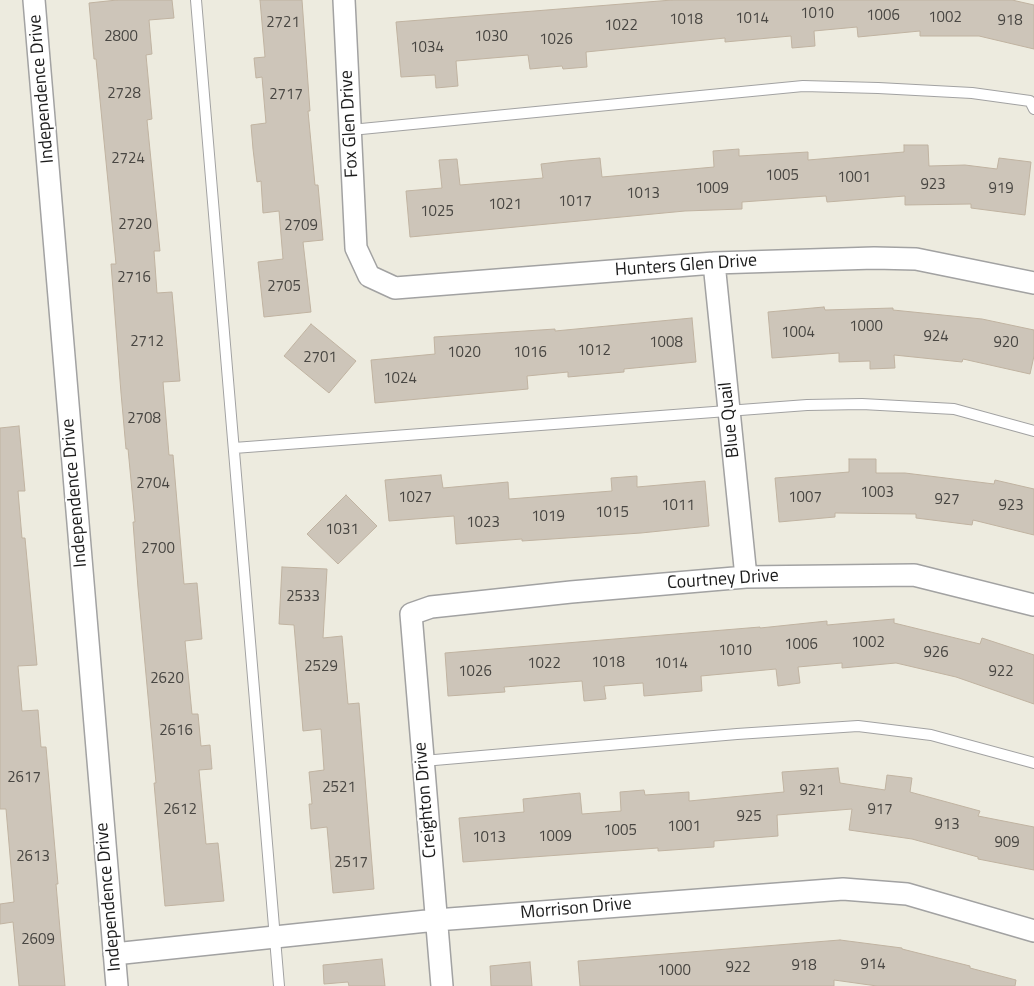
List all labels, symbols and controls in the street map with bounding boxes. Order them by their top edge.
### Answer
house number: 1010 [800,5,834,23]
house number: 1006 [866,7,900,25]
house number: 1002 [928,9,962,27]
house number: 1014 [735,10,769,28]
house number: 1018 [669,11,703,29]
house number: 918 [997,12,1023,30]
street label: Independence Drive [25,14,59,164]
house number: 2721 [266,14,300,32]
house number: 1022 [604,17,638,35]
house number: 2800 [104,28,138,46]
house number: 1030 [474,28,508,46]
house number: 1026 [539,31,573,49]
house number: 1034 [410,39,444,57]
street label: Fox Glen Drive [336,70,364,178]
house number: 2728 [107,85,141,103]
house number: 2717 [269,86,303,104]
house number: 2724 [111,150,145,168]
house number: 1005 [765,167,799,185]
house number: 1001 [837,169,871,187]
house number: 923 [920,176,946,194]
house number: 1009 [695,180,729,198]
house number: 919 [988,180,1014,198]
house number: 1013 [626,185,660,203]
house number: 1017 [558,193,592,211]
house number: 1021 [488,196,522,214]
house number: 1025 [420,203,454,221]
house number: 2720 [118,216,152,234]
house number: 2709 [284,217,318,235]
street label: Hunters Glen Drive [614,250,758,282]
house number: 2716 [117,269,151,287]
house number: 2705 [267,278,301,296]
house number: 1000 [849,318,883,336]
house number: 1004 [781,324,815,342]
house number: 924 [923,328,949,346]
house number: 2712 [130,333,164,351]
house number: 1008 [649,334,683,352]
house number: 920 [993,334,1019,352]
house number: 1012 [577,342,611,360]
house number: 1020 [447,344,481,362]
house number: 1016 [513,344,547,362]
house number: 2701 [303,349,337,367]
house number: 1024 [383,370,417,388]
street label: Blue Quail [715,381,745,459]
house number: 2708 [127,410,161,428]
street label: Independence Drive [58,418,92,568]
house number: 2704 [136,475,170,493]
house number: 1003 [860,484,894,502]
house number: 1027 [398,489,432,507]
house number: 1007 [788,489,822,507]
house number: 927 [934,491,960,509]
house number: 1011 [661,497,695,515]
house number: 923 [998,497,1024,515]
house number: 1015 [595,504,629,522]
house number: 1019 [531,508,565,526]
house number: 1023 [466,514,500,532]
house number: 1031 [325,521,359,539]
house number: 2700 [141,540,175,558]
street label: Courtney Drive [666,565,780,595]
house number: 2533 [286,588,320,606]
house number: 1002 [851,634,885,652]
house number: 1006 [784,636,818,654]
house number: 1010 [718,642,752,660]
house number: 926 [923,644,949,662]
house number: 1018 [591,654,625,672]
house number: 1022 [527,655,561,673]
house number: 1014 [654,655,688,673]
house number: 2529 [304,658,338,676]
house number: 1026 [458,663,492,681]
house number: 922 [988,663,1014,681]
house number: 2620 [150,670,184,688]
house number: 2616 [159,722,193,740]
street label: Creighton Drive [410,741,442,859]
house number: 2617 [7,769,41,787]
house number: 2521 [322,779,356,797]
house number: 921 [799,782,825,800]
house number: 2612 [163,801,197,819]
house number: 917 [867,801,893,819]
house number: 925 [736,808,762,826]
house number: 913 [934,816,960,834]
house number: 1001 [667,818,701,836]
street label: Independence Drive [92,822,126,972]
house number: 1005 [603,822,637,840]
house number: 1009 [538,828,572,846]
house number: 1013 [472,829,506,847]
house number: 909 [994,834,1020,852]
house number: 2613 [16,848,50,866]
house number: 2517 [334,854,368,872]
street label: Morrison Drive [519,893,633,925]
house number: 2609 [21,931,55,949]
house number: 914 [860,956,886,974]
house number: 918 [791,957,817,975]
house number: 922 [725,959,751,977]
house number: 1000 [657,962,691,980]

